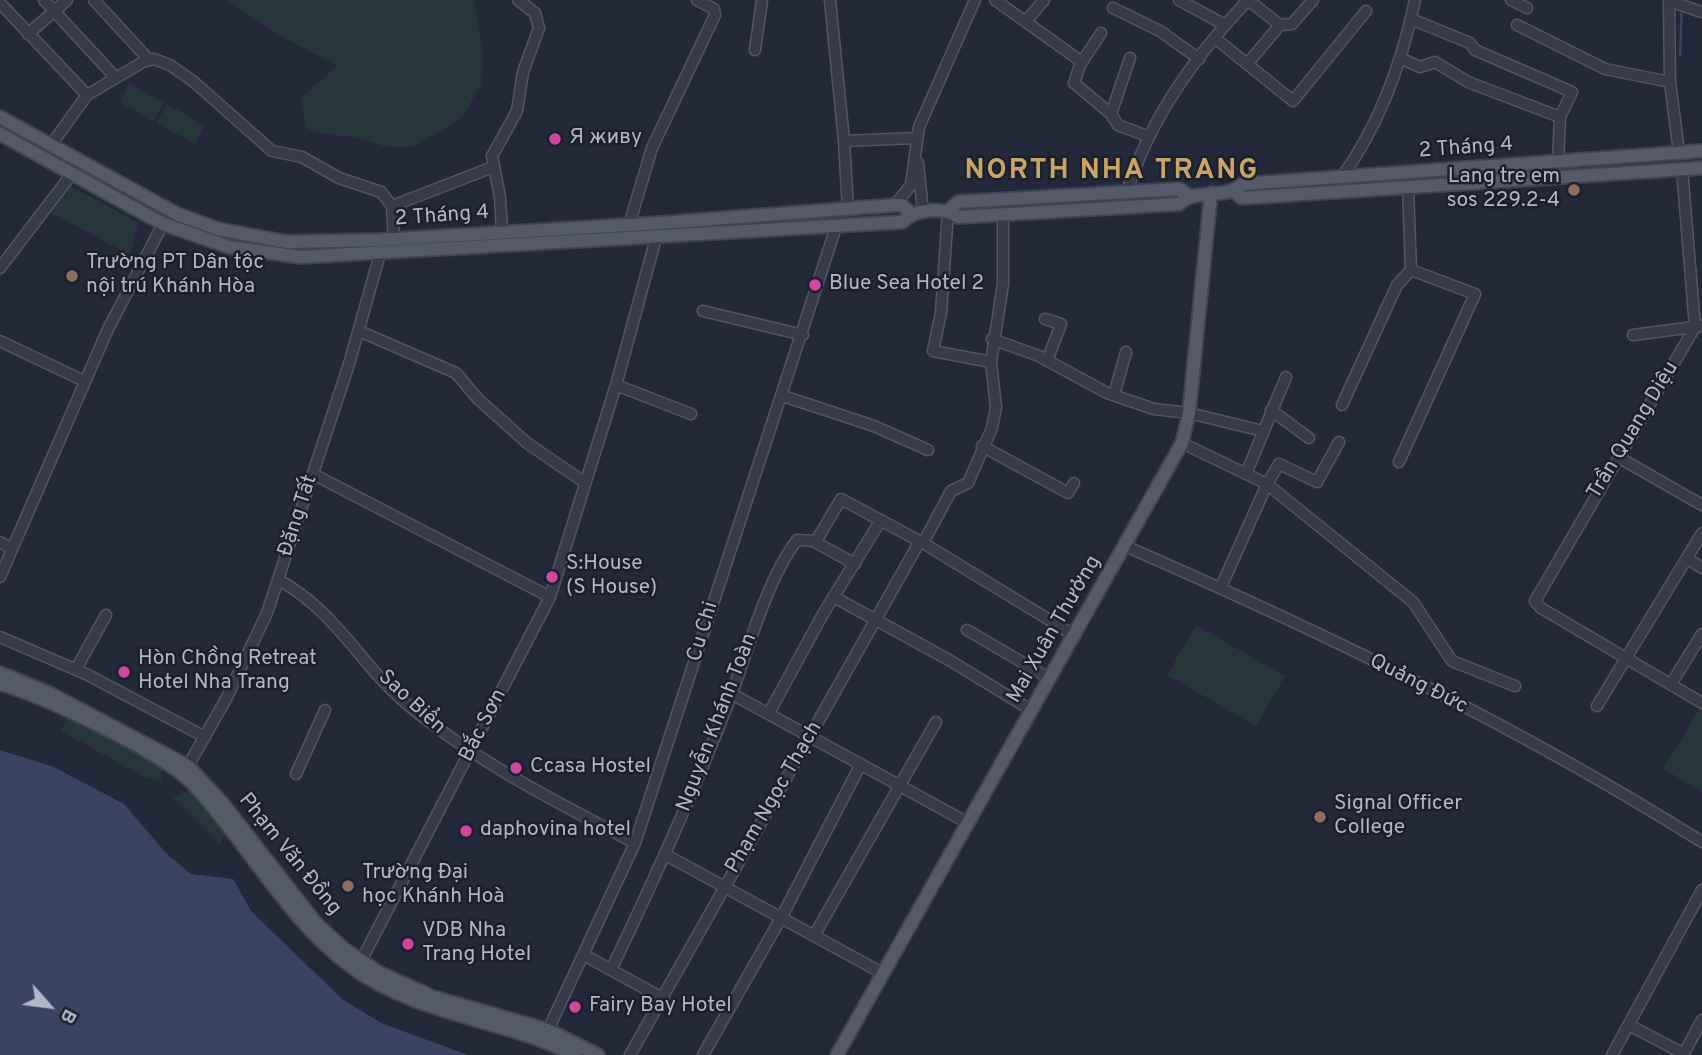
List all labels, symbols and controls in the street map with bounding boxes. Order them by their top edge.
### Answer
place label: Я живу [569,126,642,152]
marker: Я живу [547,131,563,147]
street label: 2 Tháng 4 [1418,133,1514,165]
district label: NORTH NHA TRANG [966,155,1258,189]
place label: Lang tre em sos 229.2-4 [1447,165,1560,215]
marker: Lang tre em sos 229.2-4 [1566,182,1582,198]
street label: 2 Tháng 4 [394,201,490,233]
place label: Trường PT Dân tộc nội trú Khánh Hòa [86,251,264,301]
marker: Trường PT Dân tộc nội trú Khánh Hòa [64,268,80,284]
place label: Blue Sea Hotel 2 [829,272,984,298]
marker: Blue Sea Hotel 2 [807,277,823,293]
street label: Trần Quang Diệu [1583,358,1685,504]
street label: Đặng Tất [274,472,324,560]
place label: S:House (S House) [566,552,657,602]
street label: Mai Xuân Thưởng [1003,552,1107,708]
marker: S:House (S House) [544,569,560,585]
street label: Cu Chi [683,599,725,665]
street label: Nguyễn Khánh Toàn [672,630,764,816]
place label: Hòn Chồng Retreat Hotel Nha Trang [138,647,317,697]
street label: Quảng Đức [1365,650,1471,720]
marker: Hòn Chồng Retreat Hotel Nha Trang [116,664,132,680]
street label: Sao Biển [372,665,450,741]
street label: Bắc Sơn [455,685,513,767]
street label: Phạm Ngọc Thạch [721,718,829,878]
place label: Ccasa Hostel [530,755,651,781]
marker: Ccasa Hostel [508,760,524,776]
street label: Phạm Văn Đồng [232,789,346,921]
place label: Signal Officer College [1334,792,1462,842]
marker: Signal Officer College [1312,809,1328,825]
place label: daphovina hotel [480,818,631,844]
marker: daphovina hotel [458,823,474,839]
place label: Trường Đại học Khánh Hoà [362,861,504,911]
marker: Trường Đại học Khánh Hoà [340,878,356,894]
place label: VDB Nha Trang Hotel [422,919,531,969]
marker: VDB Nha Trang Hotel [400,936,416,952]
north arrow [14,971,84,1041]
place label: Fairy Bay Hotel [589,994,732,1020]
marker: Fairy Bay Hotel [567,999,583,1015]
text: B [54,1004,81,1027]

